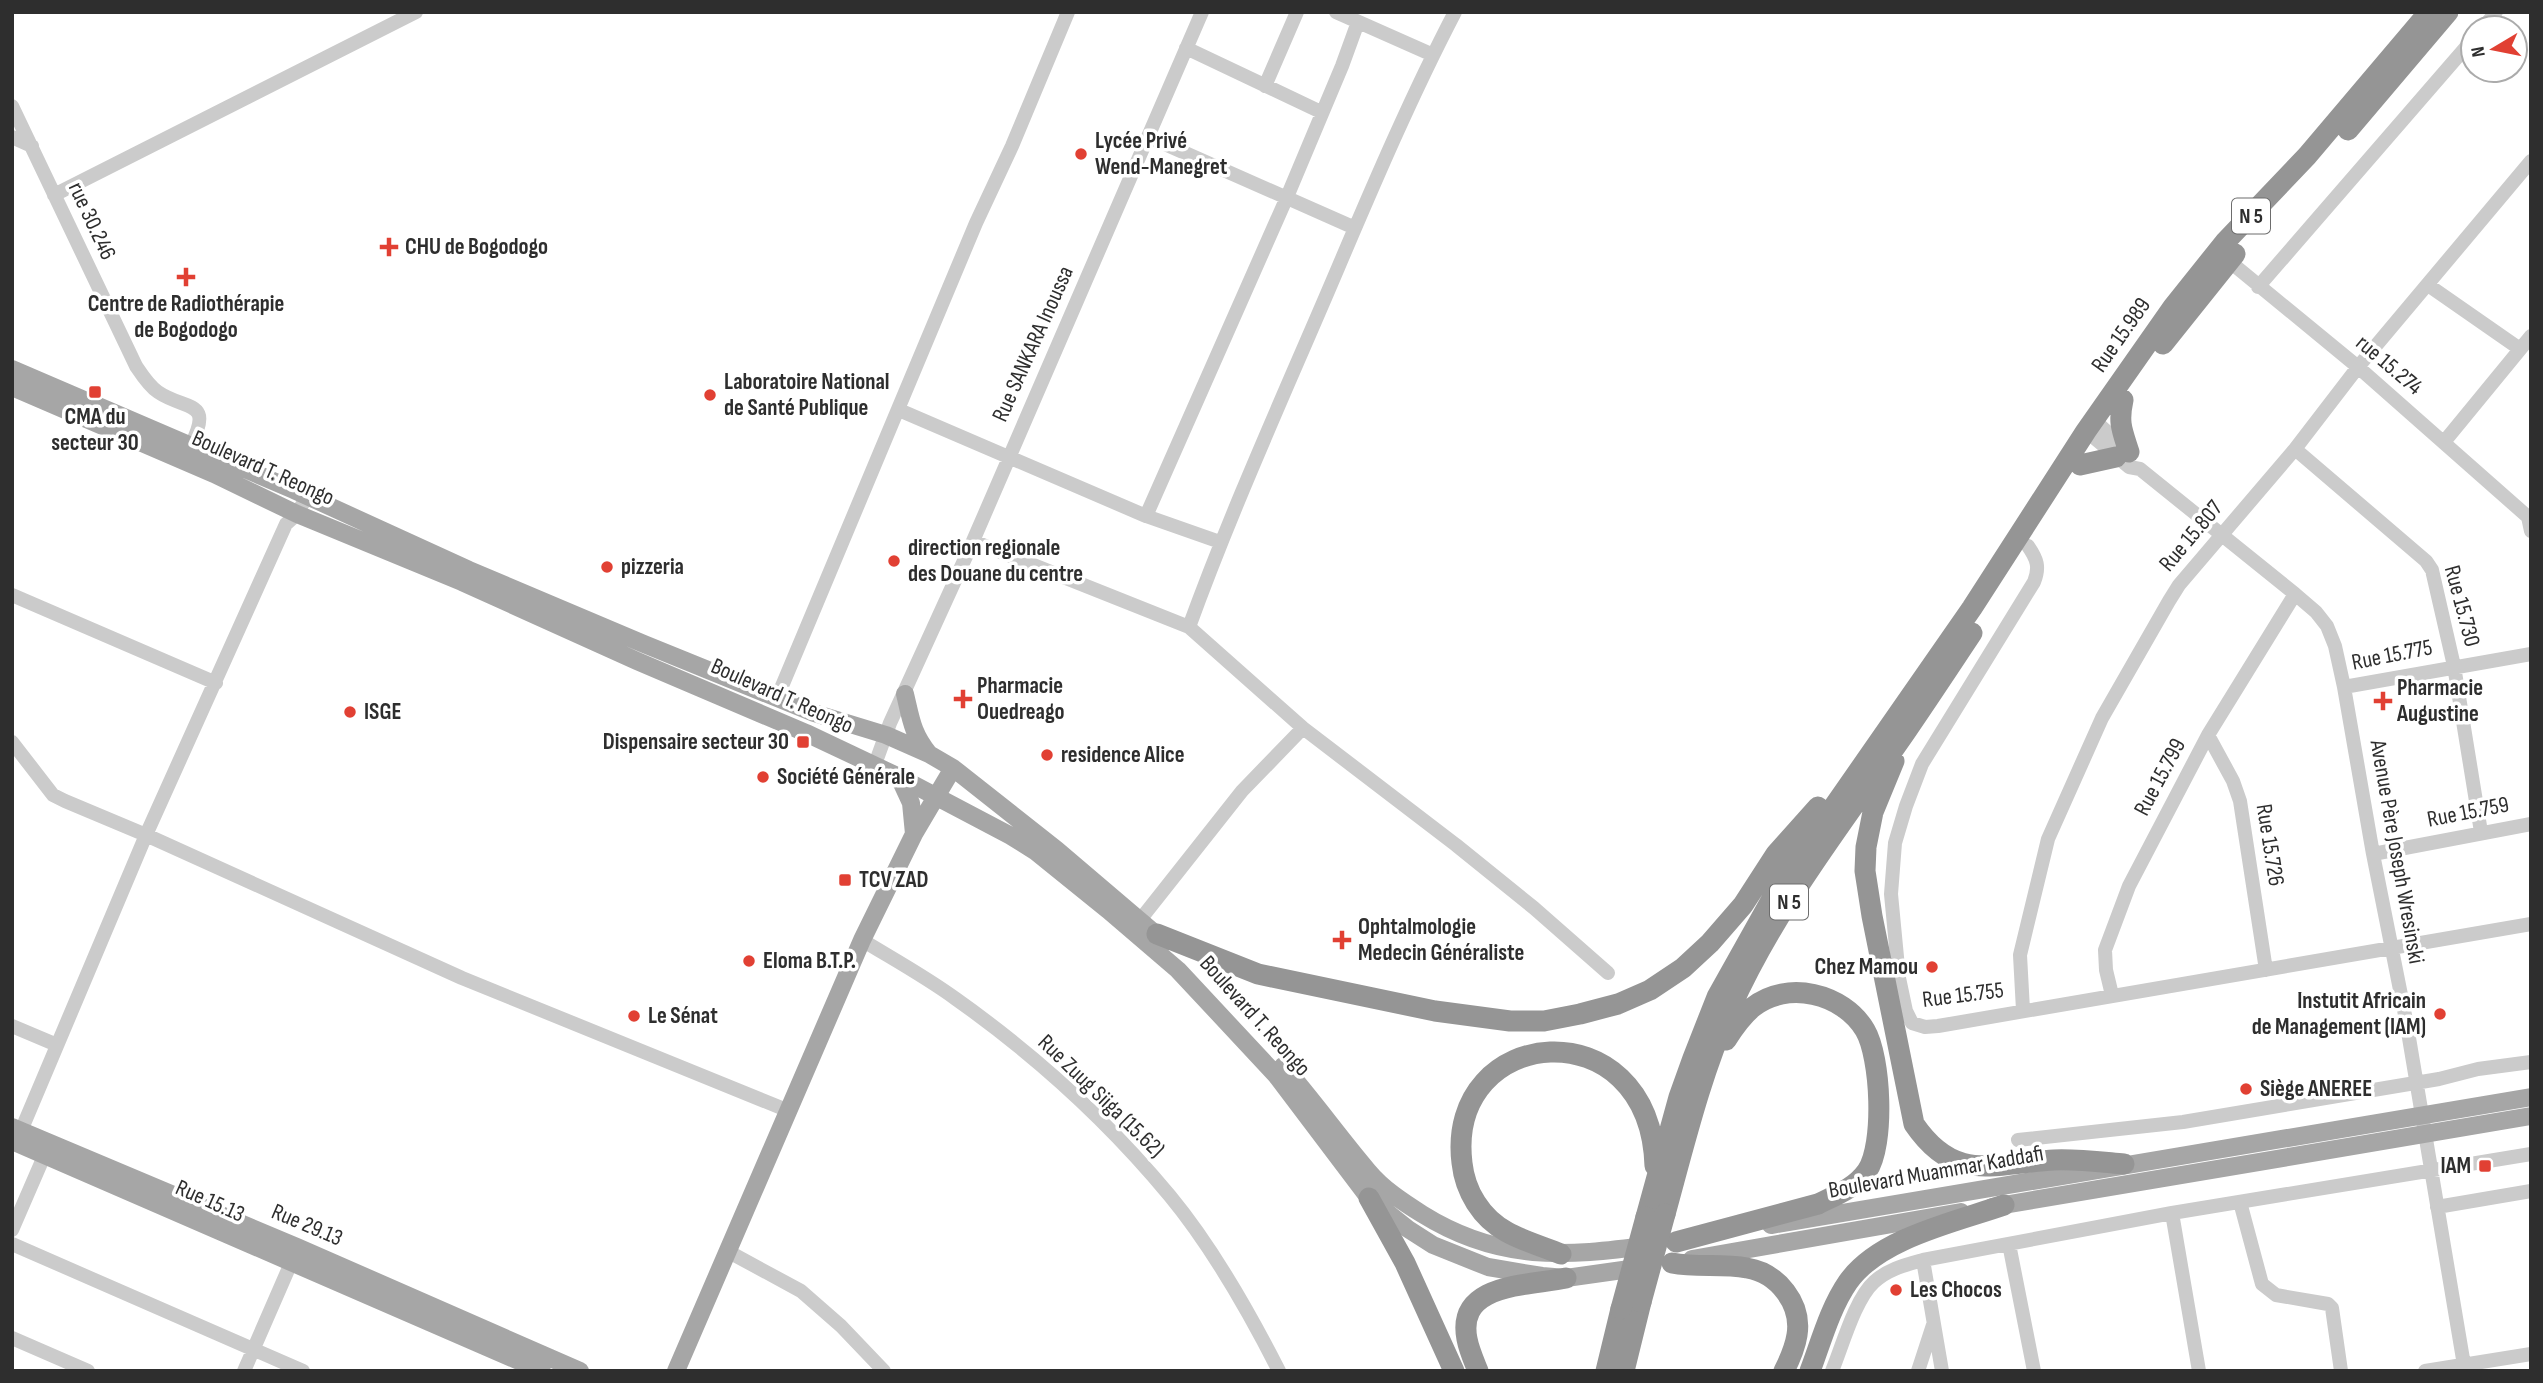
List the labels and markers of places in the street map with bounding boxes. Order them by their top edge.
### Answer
place label: Lycée Privé Wend-Manegret [1095,127,1228,181]
marker: Lycée Privé Wend-Manegret [1073,146,1089,162]
place label: CHU de Bogodogo [405,233,548,261]
marker: CHU de Bogodogo [379,237,399,257]
marker: Centre de Radiothérapie de Bogodogo [176,267,196,287]
place label: Centre de Radiothérapie de Bogodogo [88,290,284,344]
place label: Laboratoire National de Santé Publique [724,368,890,422]
marker: CMA du secteur 30 [87,384,103,400]
marker: Laboratoire National de Santé Publique [702,387,718,403]
place label: CMA du secteur 30 [51,403,139,457]
place label: direction regionale des Douane du centre [908,534,1083,588]
place label: pizzeria [621,553,684,581]
marker: direction regionale des Douane du centre [886,553,902,569]
marker: pizzeria [599,559,615,575]
place label: Pharmacie Ouedreago [977,672,1065,726]
place label: Pharmacie Augustine [2396,674,2483,728]
marker: Pharmacie Ouedreago [955,691,971,707]
marker: Pharmacie Augustine [2375,693,2391,709]
place label: ISGE [364,698,402,726]
marker: ISGE [342,704,358,720]
place label: Dispensaire secteur 30 [603,728,789,756]
marker: Dispensaire secteur 30 [795,734,811,750]
place label: residence Alice [1061,741,1185,769]
marker: residence Alice [1039,747,1055,763]
place label: Société Générale [777,763,915,791]
marker: Société Générale [755,769,771,785]
place label: TCV ZAD [859,866,928,894]
marker: TCV ZAD [837,872,853,888]
place label: Ophtalmologie Medecin Généraliste [1358,913,1524,967]
marker: Ophtalmologie Medecin Généraliste [1332,930,1352,950]
place label: Eloma B.T.P. [763,947,856,975]
marker: Eloma B.T.P. [741,953,757,969]
place label: Chez Mamou [1814,953,1918,981]
marker: Chez Mamou [1924,959,1940,975]
place label: Instutit Africain de Management (IAM) [2252,987,2426,1041]
place label: Le Sénat [648,1002,718,1030]
marker: Instutit Africain de Management (IAM) [2432,1006,2448,1022]
marker: Le Sénat [626,1008,642,1024]
place label: Siège ANEREE [2260,1075,2372,1103]
marker: Siège ANEREE [2238,1081,2254,1097]
place label: IAM [2440,1152,2471,1180]
marker: IAM [2477,1158,2493,1174]
place label: Les Chocos [1910,1276,2002,1304]
marker: Les Chocos [1888,1282,1904,1298]

